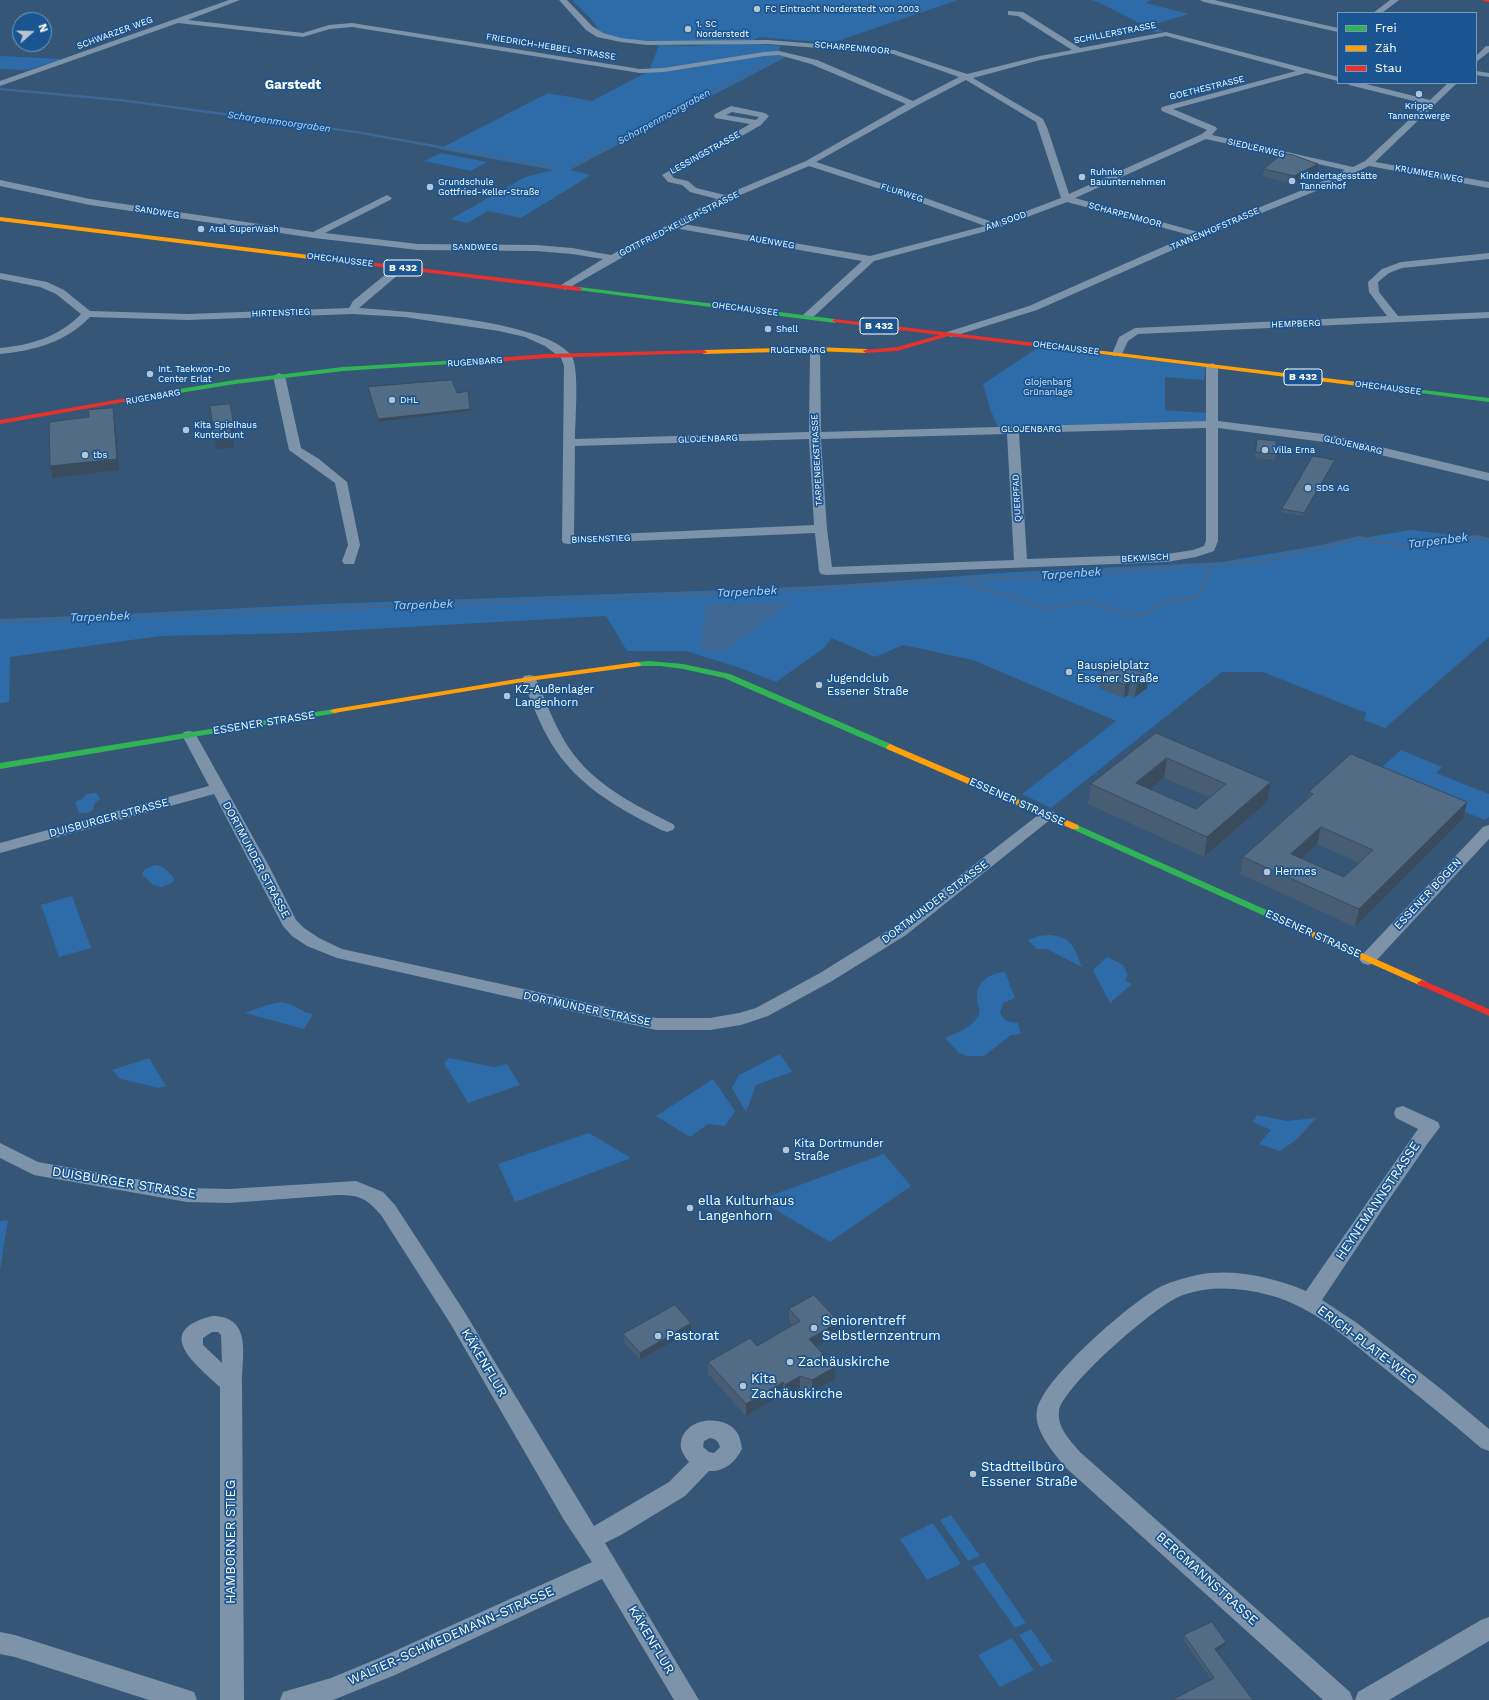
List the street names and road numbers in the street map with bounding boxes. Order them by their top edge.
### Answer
street label: SCHWARZER WEG [76,14,154,52]
street label: SCHILLERSTRASSE [1073,20,1157,46]
street label: FRIEDRICH-HEBBEL-STRASSE [485,31,617,63]
street label: SCHARPENMOOR [814,39,890,57]
street label: GOETHESTRASSE [1168,73,1246,103]
street label: LESSINGSTRASSE [668,129,742,177]
street label: SIEDLERWEG [1226,136,1286,160]
street label: KRUMMER WEG [1394,163,1464,185]
street label: FLURWEG [880,181,924,205]
street label: GOTTFRIED-KELLER-STRASSE [617,189,741,259]
street label: SCHARPENMOOR [1087,200,1163,230]
street label: SANDWEG [134,203,180,221]
street label: TANNENHOFSTRASSE [1169,205,1261,253]
street label: AM SOOD [984,209,1028,233]
street label: AUENWEG [749,233,795,251]
street label: SANDWEG [452,242,498,252]
street label: OHECHAUSSEE [306,251,374,269]
road number: B 432 [384,260,422,276]
street label: OHECHAUSSEE [711,300,779,318]
street label: HIRTENSTIEG [252,307,310,319]
road number: B 432 [860,318,898,334]
street label: HEMPBERG [1271,318,1321,330]
street label: OHECHAUSSEE [1032,339,1100,357]
street label: RUGENBARG [770,345,826,355]
street label: RUGENBARG [447,355,503,369]
road number: B 432 [1284,369,1322,385]
street label: OHECHAUSSEE [1354,379,1422,397]
street label: RUGENBARG [125,387,181,407]
street label: TARPENBEKSTRASSE [809,414,825,506]
street label: GLOJENBARG [1001,424,1061,434]
street label: GLOJENBARG [678,433,738,445]
street label: GLOJENBARG [1323,433,1383,457]
street label: QUERPFAD [1010,474,1024,522]
street label: BINSENSTIEG [571,533,631,545]
street label: BEKWISCH [1121,551,1169,565]
street label: ESSENER STRASSE [212,708,316,738]
street label: ESSENER STRASSE [967,775,1067,829]
street label: DUISBURGER STRASSE [48,796,170,840]
street label: DORTMUNDER STRASSE [220,799,292,921]
street label: ESSENER BOGEN [1392,856,1464,932]
street label: DORTMUNDER STRASSE [879,858,991,946]
street label: ESSENER STRASSE [1263,907,1363,961]
street label: DORTMUNDER STRASSE [522,989,652,1029]
street label: HEYNEMANNSTRASSE [1333,1139,1423,1263]
street label: DUISBURGER STRASSE [51,1164,197,1202]
street label: ERICH-PLATE-WEG [1314,1302,1420,1388]
street label: KÄKENFLUR [458,1326,510,1400]
street label: HAMBORNER STIEG [223,1480,239,1604]
street label: BERGMANNSTRASSE [1153,1529,1261,1629]
street label: WALTER-SCHMEDEMANN-STRASSE [345,1583,557,1689]
street label: KÄKENFLUR [625,1603,677,1677]

